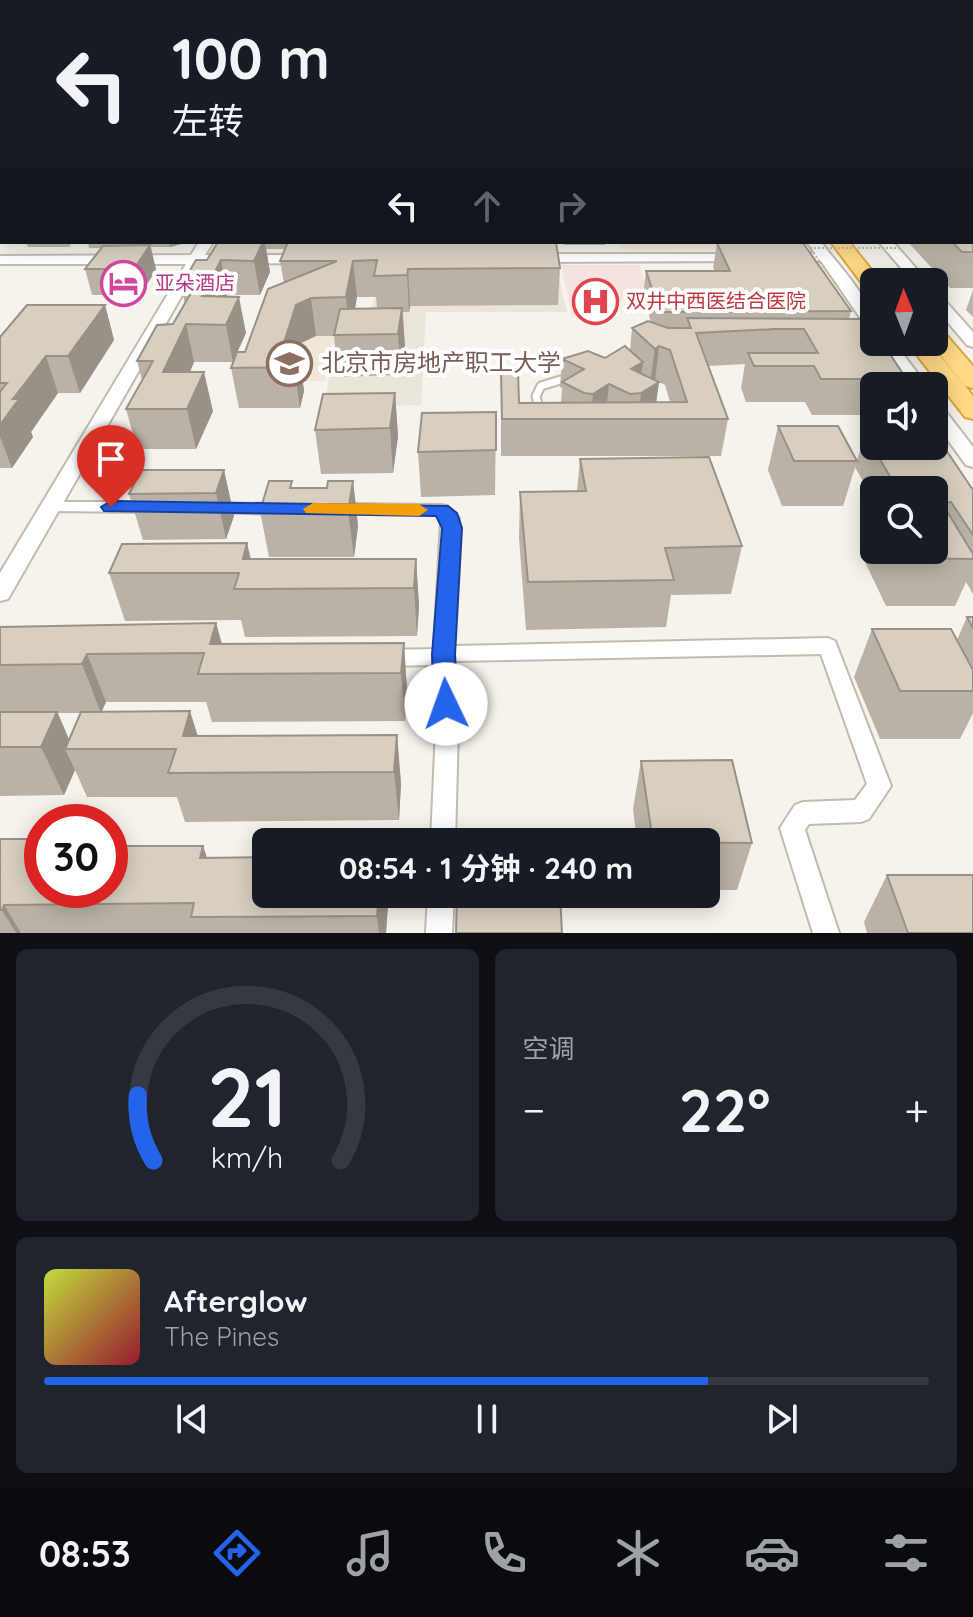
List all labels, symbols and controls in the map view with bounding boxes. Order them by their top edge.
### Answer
text: 100 m [172,23,330,93]
icon: left [40,32,144,136]
text: 左转 [172,98,244,143]
icon: left [381,184,425,228]
icon: ahead [465,184,509,228]
icon: right [549,184,593,228]
hotel icon: 亚朵酒店 [100,259,148,307]
north arrow [860,268,948,356]
map controls [860,268,948,564]
place label: 亚朵酒店 [155,270,235,295]
hospital icon: 双井中西医结合医院 [571,277,619,325]
place label: 双井中西医结合医院 [626,288,806,313]
school or university icon: 北京市房地产职工大学 [266,339,314,387]
place label: 北京市房地产职工大学 [321,347,561,377]
button: sound [860,372,948,460]
pin [77,425,145,507]
icon: arrive [89,437,133,481]
button: search [860,476,948,564]
position arrow [404,662,488,746]
speed limit sign: 30 [24,804,128,908]
text: 08:54 · 1 分钟 · 240 m [339,849,633,887]
text: 空调 [523,1032,575,1065]
text: 21 [207,1044,287,1148]
text: 22° [679,1072,771,1147]
text: − [523,1082,545,1137]
text: + [904,1082,929,1137]
text: km/h [211,1139,284,1175]
text: Afterglow [164,1282,307,1320]
text: The Pines [164,1320,279,1353]
icon: previous [170,1397,214,1441]
icon: pause [465,1397,509,1441]
icon: next [760,1397,804,1441]
icon: directions [209,1525,265,1581]
icon: music [342,1525,398,1581]
icon: phone [476,1525,532,1581]
icon: climate [610,1525,666,1581]
icon: car [744,1525,800,1581]
icon: filters [878,1525,934,1581]
text: 08:53 [39,1531,131,1576]

